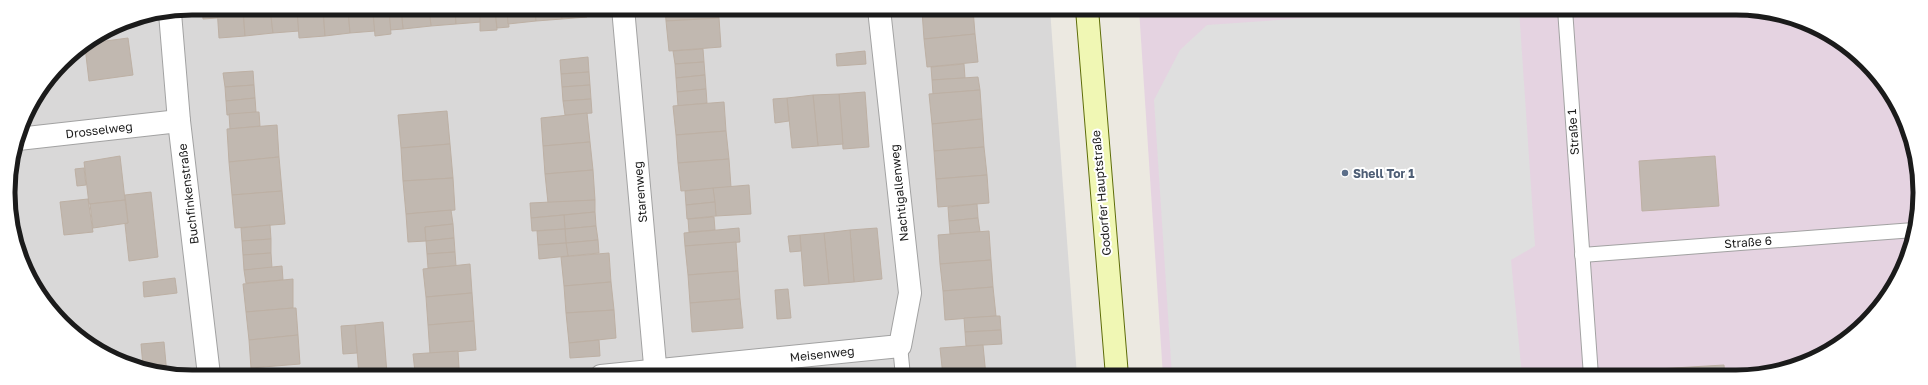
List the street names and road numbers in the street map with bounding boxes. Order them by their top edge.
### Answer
street label: Straße 1 [1564,108,1582,156]
street label: Drosselweg [65,118,133,142]
street label: Godorfer Hauptstraße [1088,130,1114,256]
street label: Buchfinkenstraße [174,143,202,245]
street label: Nachtigallenweg [886,144,912,242]
street label: Starenweg [630,161,650,223]
street label: Straße 6 [1724,233,1772,251]
street label: Meisenweg [789,343,855,365]

